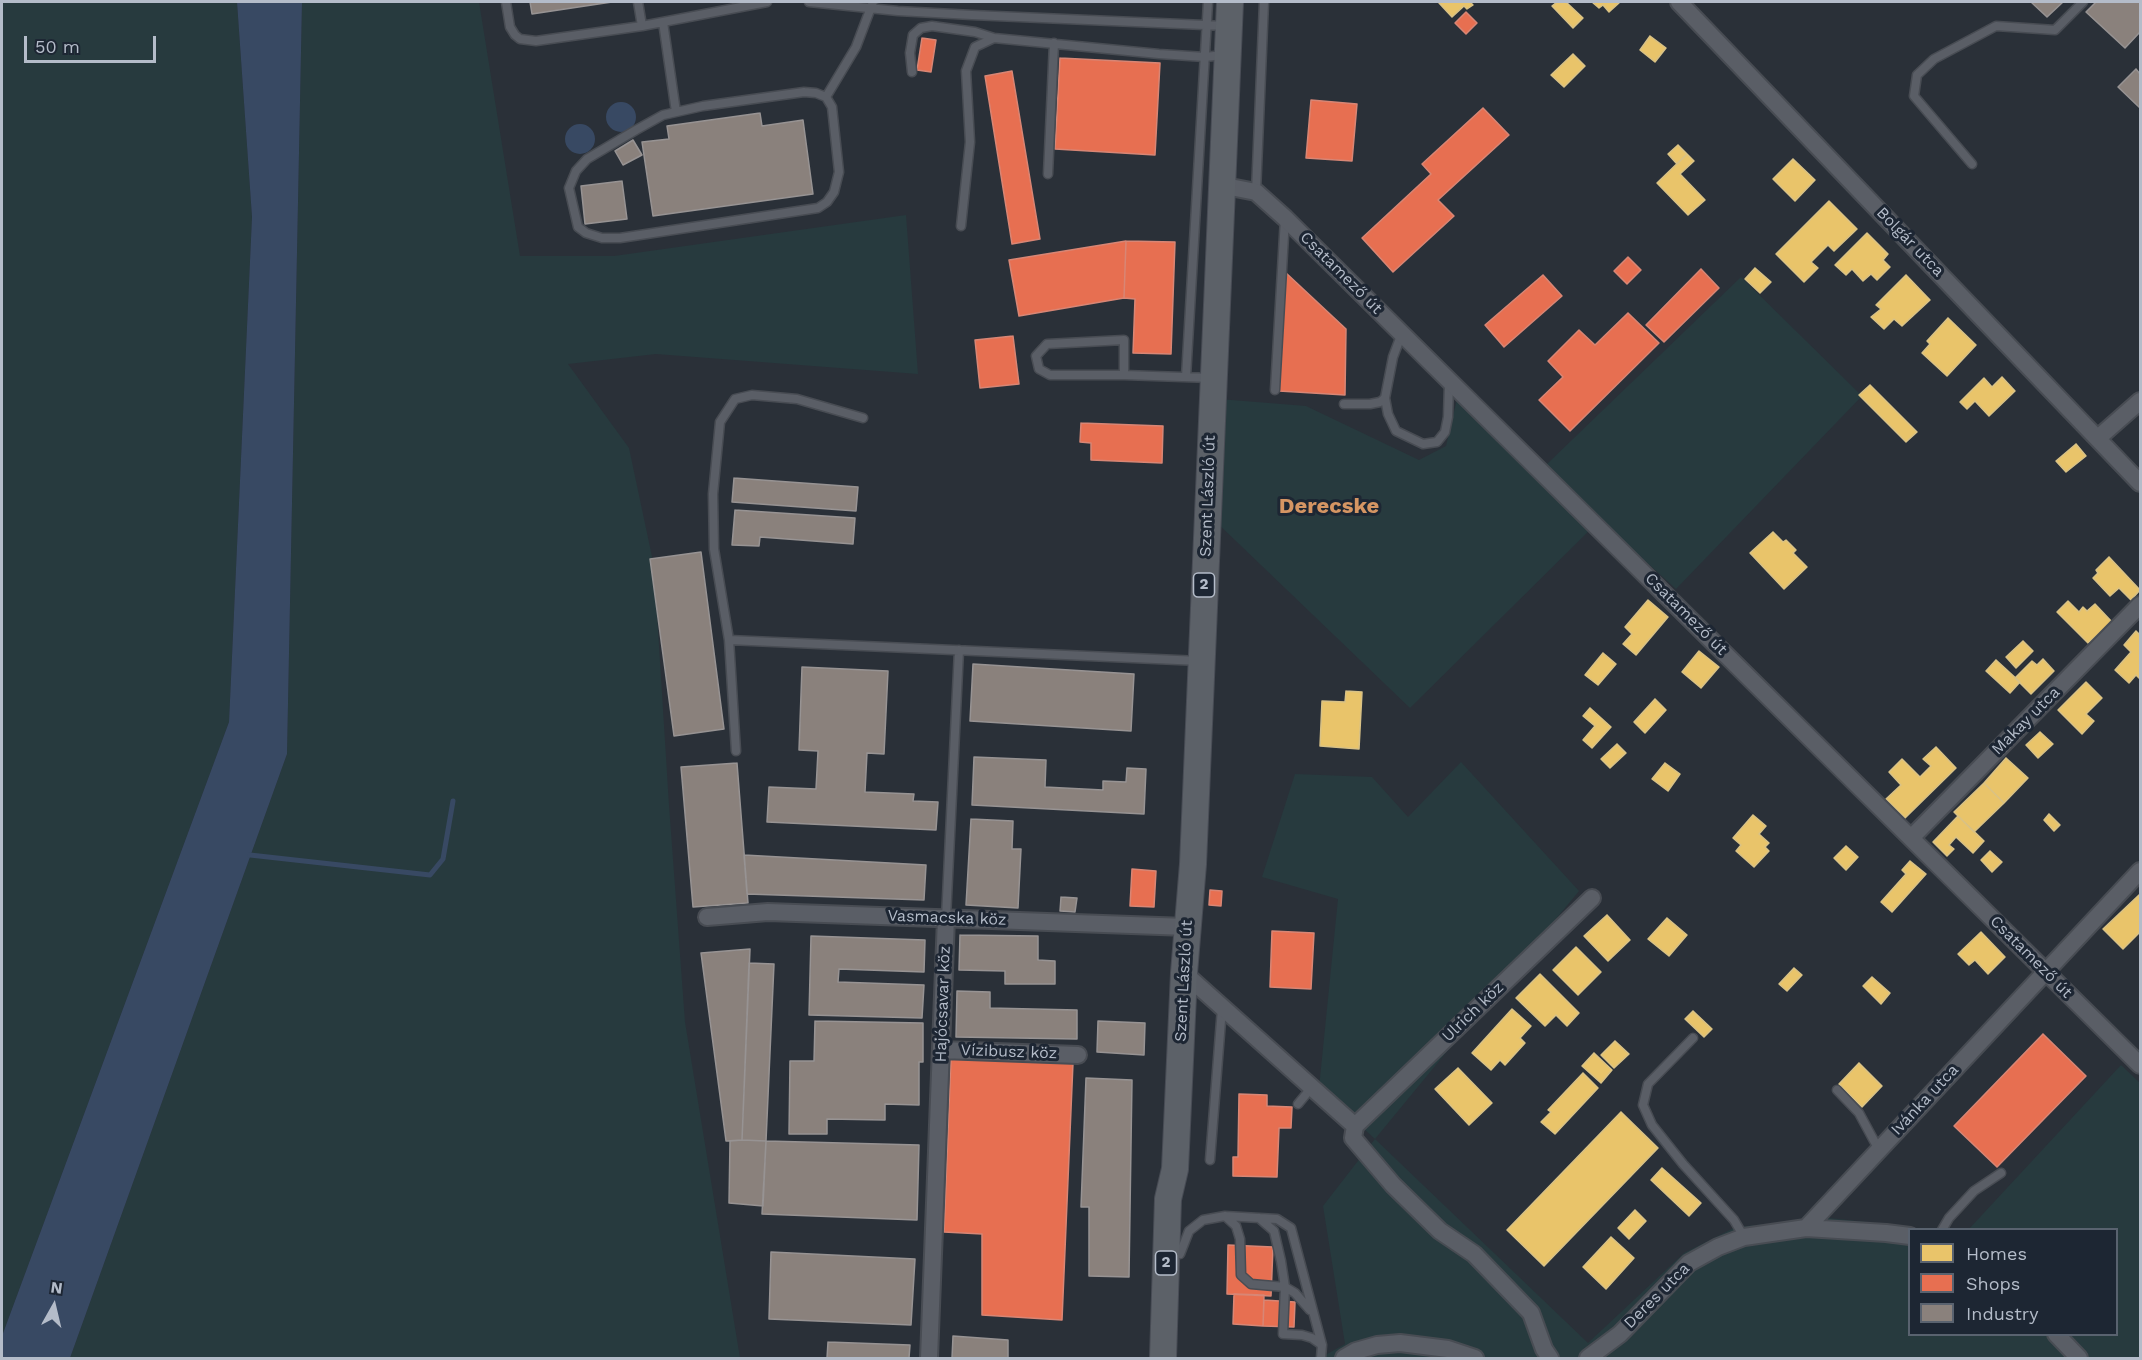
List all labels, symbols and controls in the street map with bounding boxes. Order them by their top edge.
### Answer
scale bar [27,24,159,62]
text: 50 m [35,36,80,57]
street label: Bolgár utca [1872,203,1948,281]
street label: Csatamező út [1296,228,1386,318]
street label: Szent László út [1196,435,1220,557]
district label: Derecske [1279,494,1379,520]
street label: Csatamező út [1641,569,1731,659]
road number: 2 [1194,573,1214,597]
street label: Makay utca [1988,683,2064,759]
street label: Vasmacska köz [887,906,1007,930]
street label: Csatamező út [1986,912,2076,1002]
street label: Szent László út [1171,920,1197,1042]
street label: Hajócsavar köz [931,945,955,1063]
street label: Ulrich köz [1438,978,1508,1046]
street label: Vízibusz köz [960,1041,1058,1063]
street label: Ivánka utca [1887,1061,1963,1139]
legend [1908,1228,2118,1336]
text: Homes [1966,1243,2027,1264]
road number: 2 [1156,1251,1176,1275]
street label: Deres utca [1620,1259,1694,1333]
text: Shops [1966,1273,2020,1294]
north arrow [24,1276,84,1336]
text: N [49,1277,64,1298]
text: Industry [1966,1303,2038,1324]

